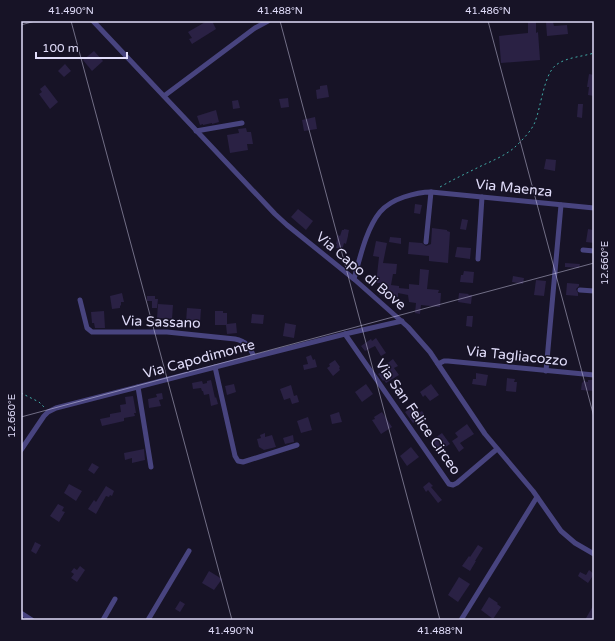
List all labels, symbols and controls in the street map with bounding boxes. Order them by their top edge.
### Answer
text: 41.490°N [48,5,94,17]
text: 41.488°N [257,5,303,17]
text: 41.486°N [465,5,511,17]
scale bar [36,34,127,60]
text: 100 m [42,41,79,55]
street label: Via Maenza [475,176,553,200]
street label: Via Capo di Bove [312,228,410,314]
text: 12.660°E [599,241,611,285]
street label: Via Sassano [121,312,201,332]
street label: Via Capodimonte [141,336,257,382]
street label: Via Tagliacozzo [465,342,569,370]
street label: Via San Felice Circeo [372,356,464,478]
text: 12.660°E [6,394,18,438]
text: 41.490°N [208,625,254,637]
text: 41.488°N [417,625,463,637]

